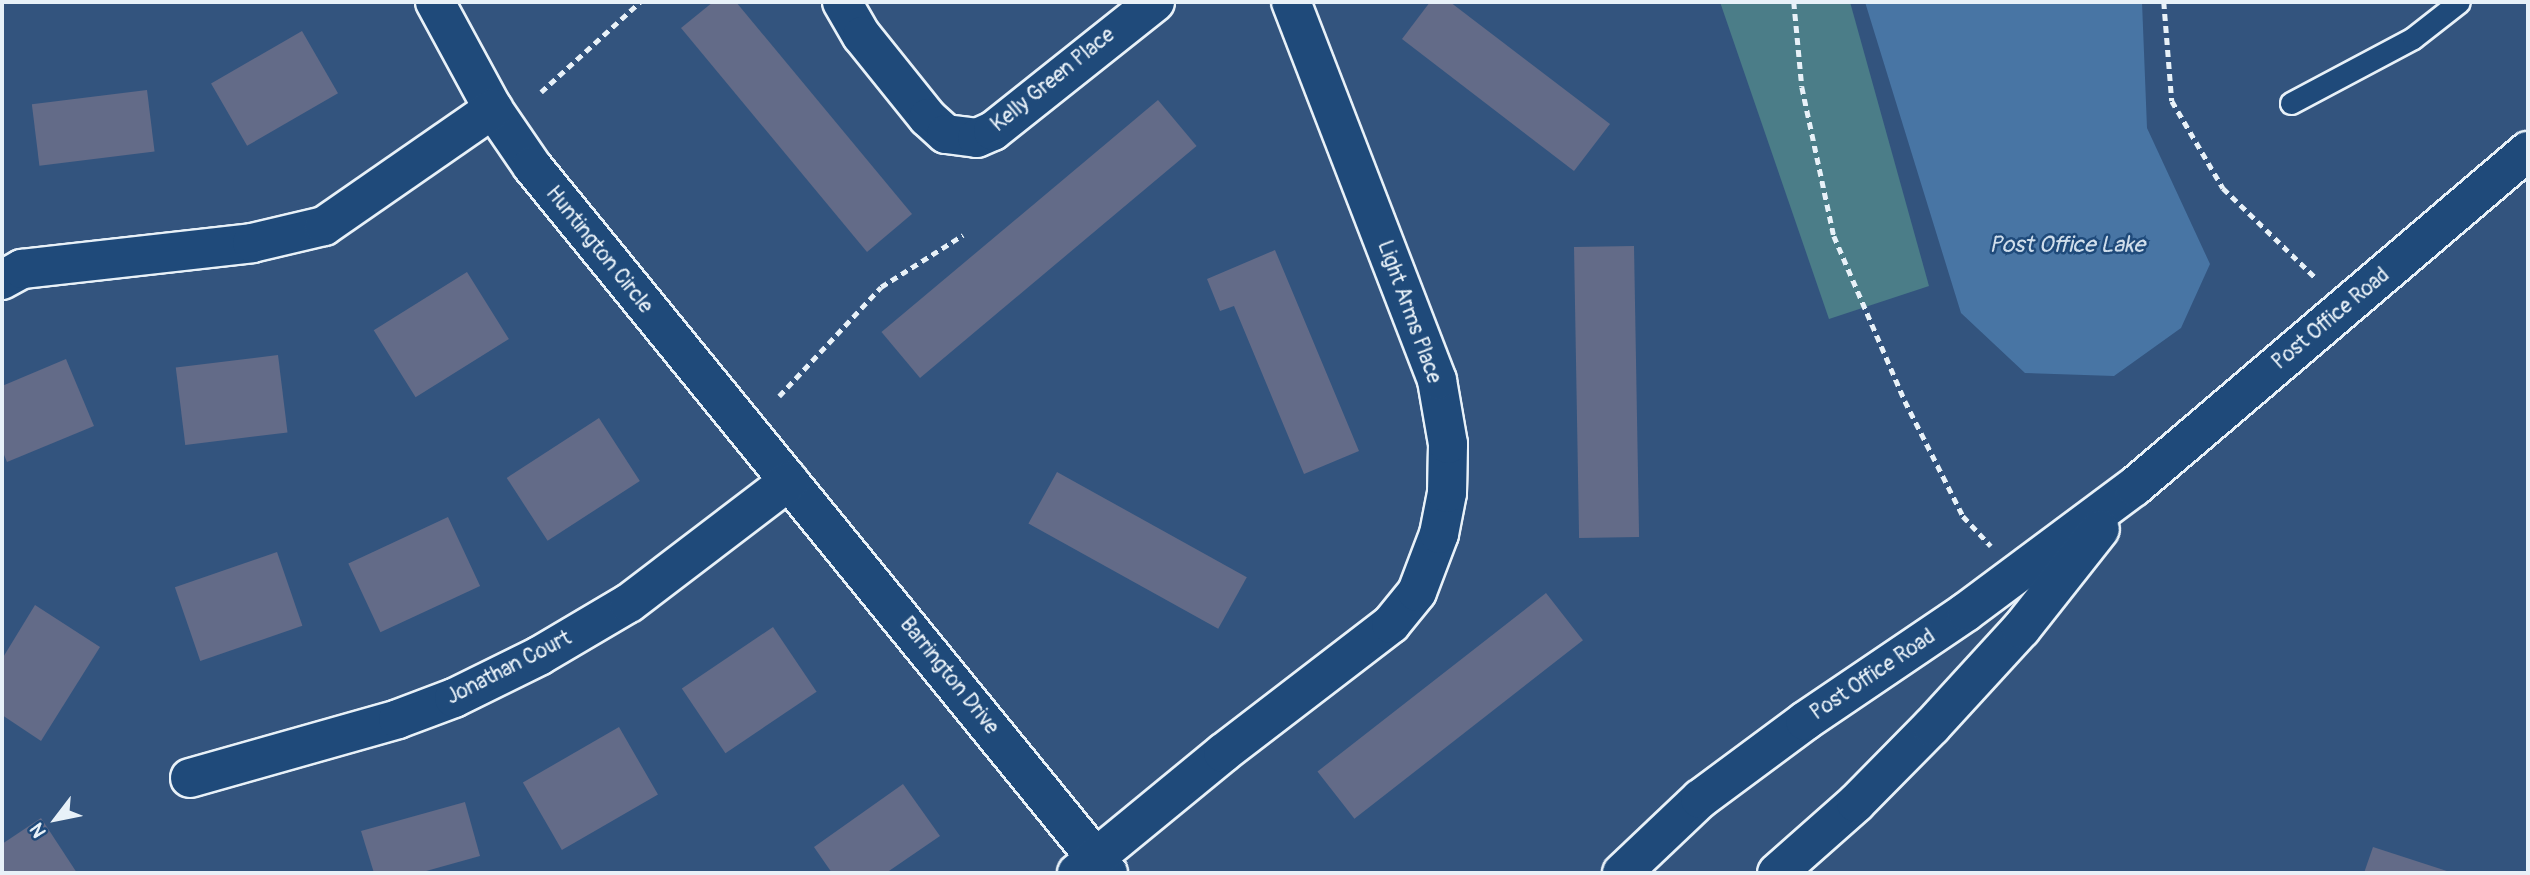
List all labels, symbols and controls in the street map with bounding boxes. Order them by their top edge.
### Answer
street label: Kelly Green Place [986,22,1120,138]
street label: Huntington Circle [540,181,658,319]
water label: Post Office Lake [1989,231,2145,259]
street label: Light Arms Place [1372,237,1446,387]
street label: Post Office Road [2267,263,2395,375]
street label: Barrington Drive [894,612,1004,740]
street label: Post Office Road [1806,624,1940,726]
street label: Jonathan Court [442,626,576,710]
north arrow [21,784,91,854]
text: N [25,818,52,842]

